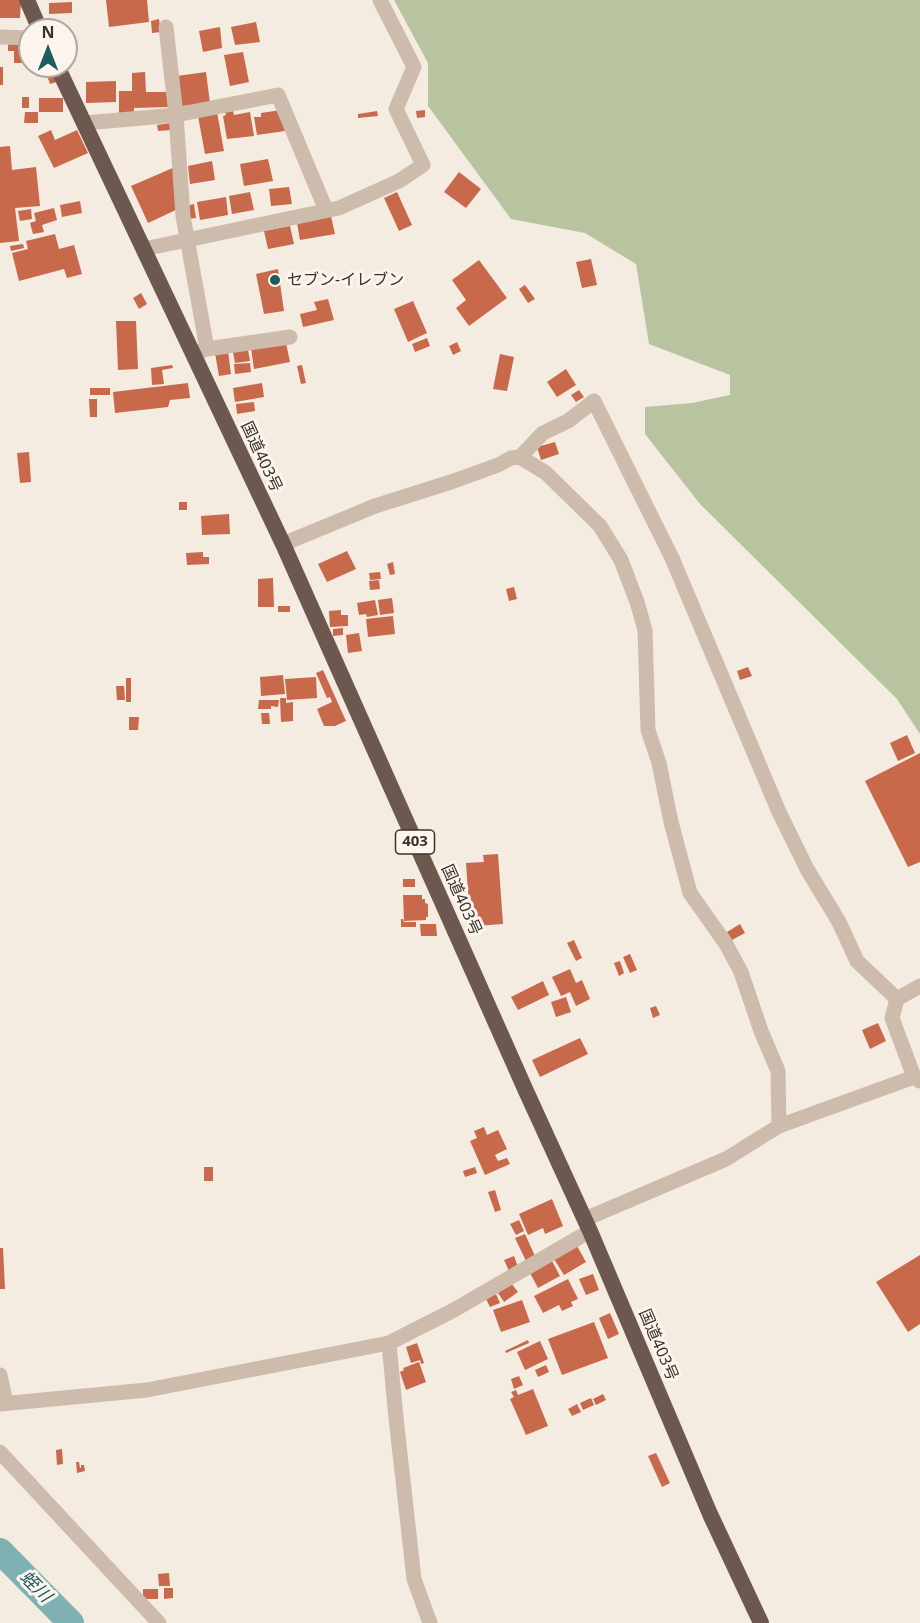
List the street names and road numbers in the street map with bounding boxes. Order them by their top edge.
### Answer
street label: 国道403号 [236,419,286,495]
road number: 403 [396,830,434,854]
street label: 国道403号 [437,862,485,938]
street label: 国道403号 [634,1307,682,1383]

